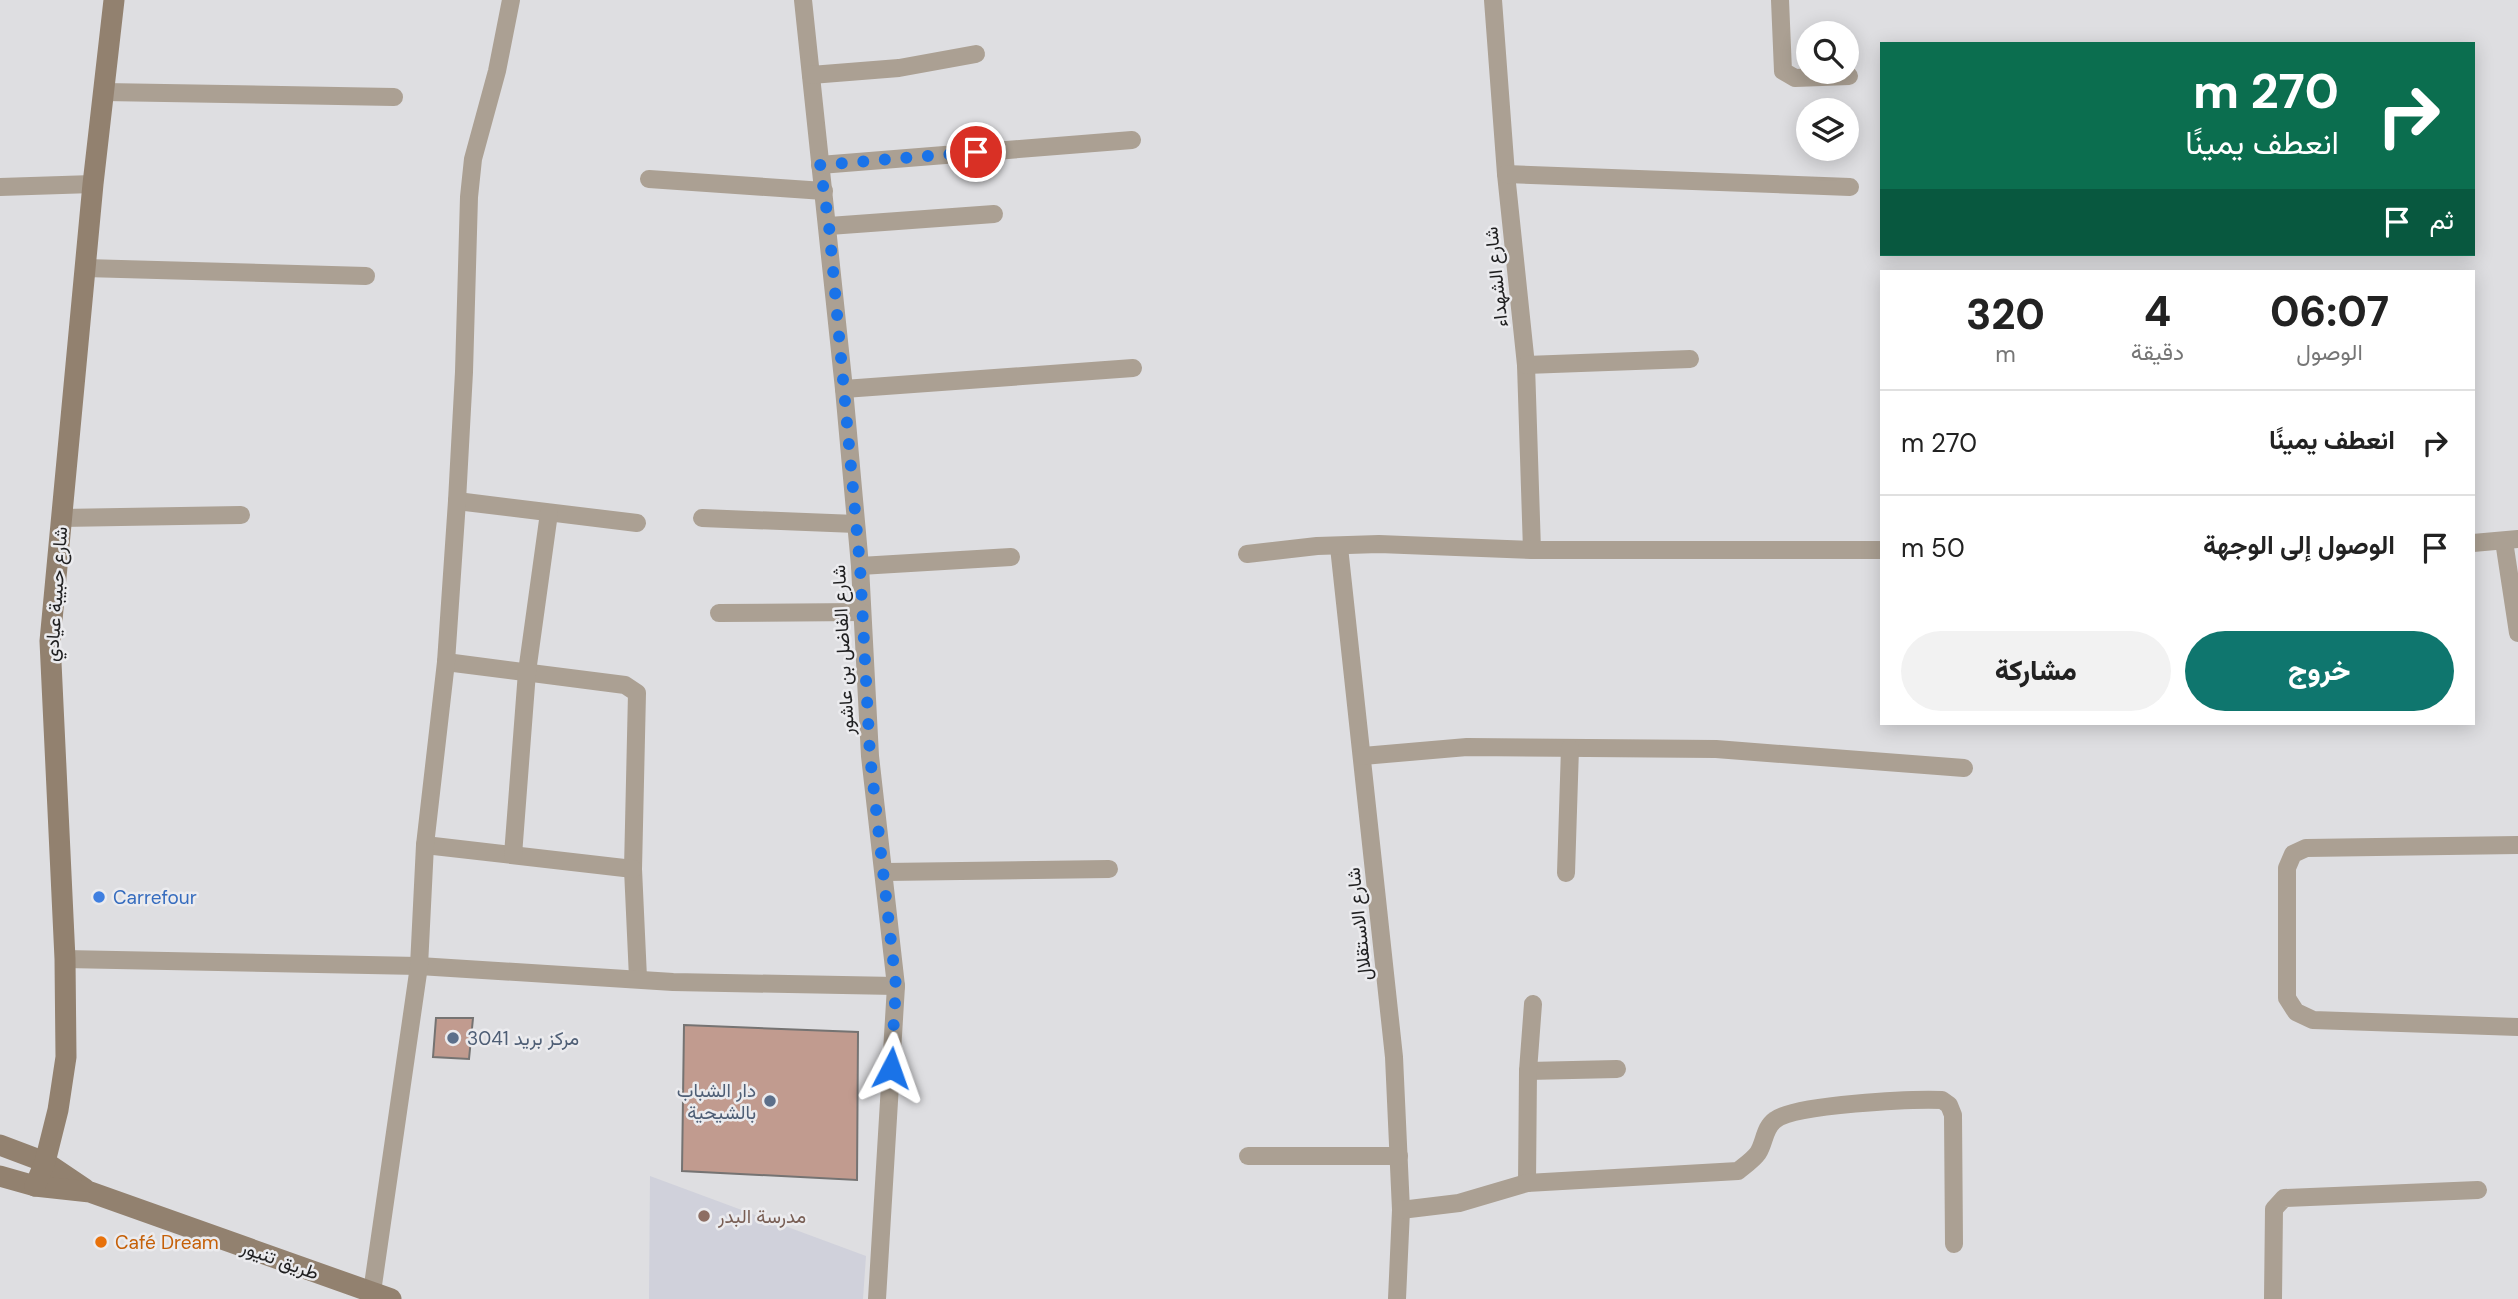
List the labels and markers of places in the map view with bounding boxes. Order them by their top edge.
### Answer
pin [946,122,1006,182]
place label: Carrefour [113,885,197,910]
marker: Carrefour [91,889,107,905]
place label: مركز بريد 3041 [467,1026,579,1051]
marker: مركز بريد 3041 [445,1030,461,1046]
place label: دار الشباب بالشيحية [677,1078,756,1125]
marker: دار الشباب بالشيحية [762,1093,778,1109]
place label: مدرسة البدر [717,1204,806,1229]
marker: مدرسة البدر [696,1208,712,1224]
place label: Café Dream [115,1230,219,1255]
marker: Café Dream [93,1234,109,1250]

